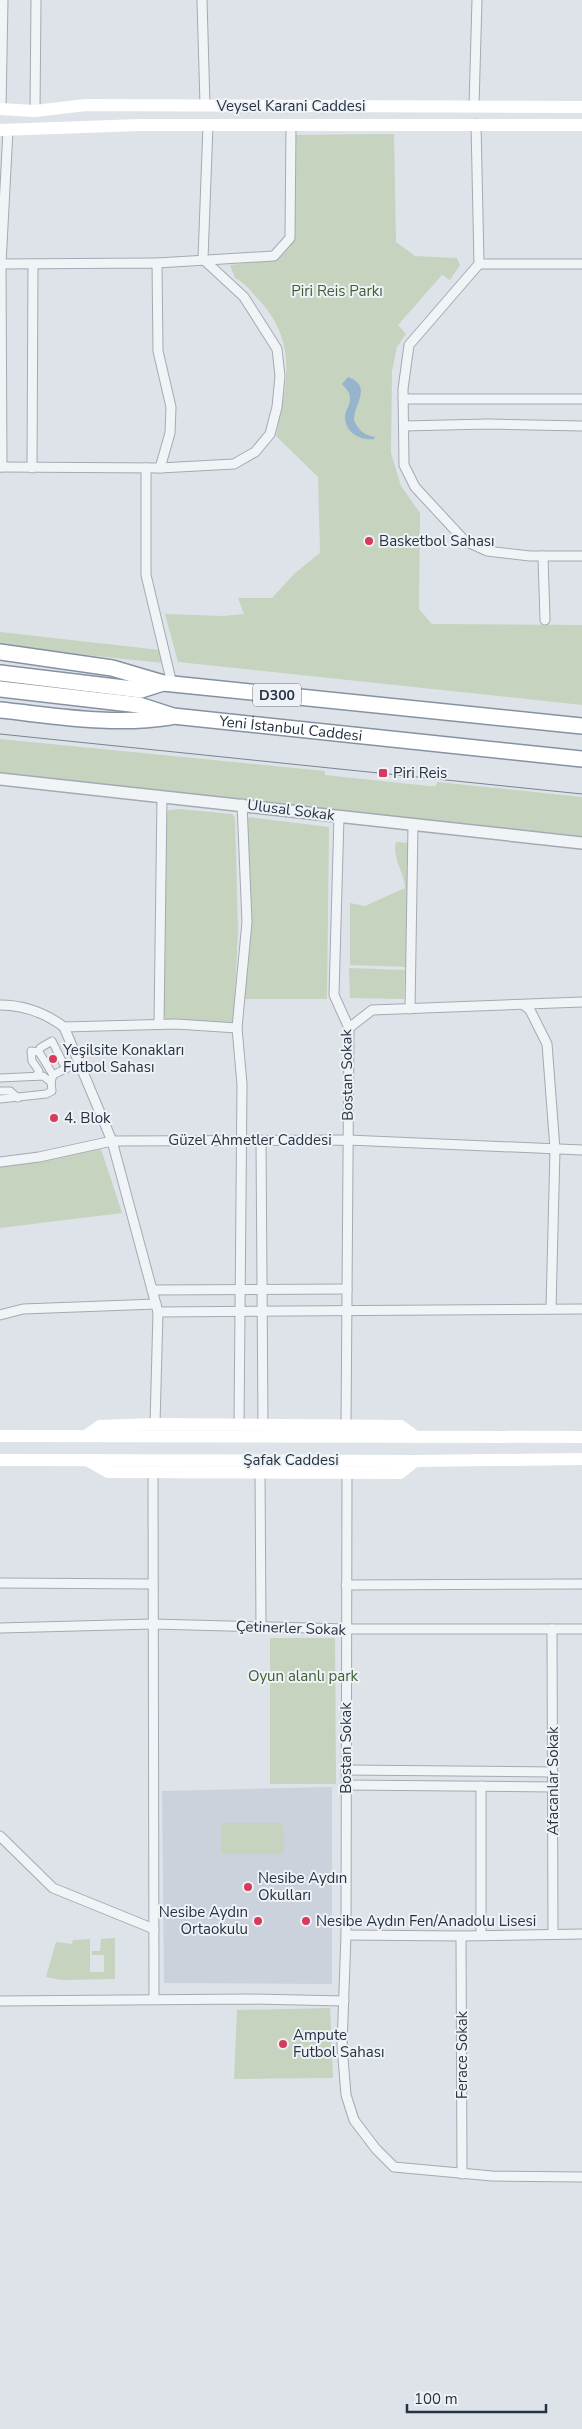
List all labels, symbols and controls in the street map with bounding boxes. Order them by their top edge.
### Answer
street label: Veysel Karani Caddesi [216,96,365,116]
park label: Piri Reis Parkı [291,281,383,301]
place label: Basketbol Sahası [379,531,495,551]
marker: Basketbol Sahası [363,535,375,547]
road number: D300 [253,684,301,706]
street label: Yeni İstanbul Caddesi [217,711,363,746]
place label: Piri Reis [393,763,447,783]
marker: Piri Reis [377,767,389,779]
street label: Ulusal Sokak [246,795,336,825]
street label: Bostan Sokak [336,1029,358,1121]
place label: Yeşilsite Konakları Futbol Sahası [62,1040,184,1077]
marker: Yeşilsite Konakları Futbol Sahası [47,1053,59,1065]
place label: 4. Blok [64,1108,111,1128]
marker: 4. Blok [48,1112,60,1124]
street label: Güzel Ahmetler Caddesi [168,1130,332,1150]
street label: Şafak Caddesi [243,1450,339,1470]
street label: Çetinerler Sokak [236,1616,347,1640]
park label: Oyun alanlı park [248,1666,359,1686]
street label: Bostan Sokak [336,1702,356,1794]
street label: Afacanlar Sokak [543,1726,563,1836]
place label: Nesibe Aydın Okulları [258,1868,347,1905]
marker: Nesibe Aydın Okulları [242,1881,254,1893]
place label: Nesibe Aydın Ortaokulu [159,1902,248,1939]
place label: Nesibe Aydın Fen/Anadolu Lisesi [316,1911,536,1931]
marker: Nesibe Aydın Ortaokulu [252,1915,264,1927]
marker: Nesibe Aydın Fen/Anadolu Lisesi [300,1915,312,1927]
street label: Ferace Sokak [452,2010,472,2099]
place label: Ampute Futbol Sahası [293,2025,384,2062]
marker: Ampute Futbol Sahası [277,2038,289,2050]
scale bar [407,2382,546,2414]
text: 100 m [414,2389,458,2409]

